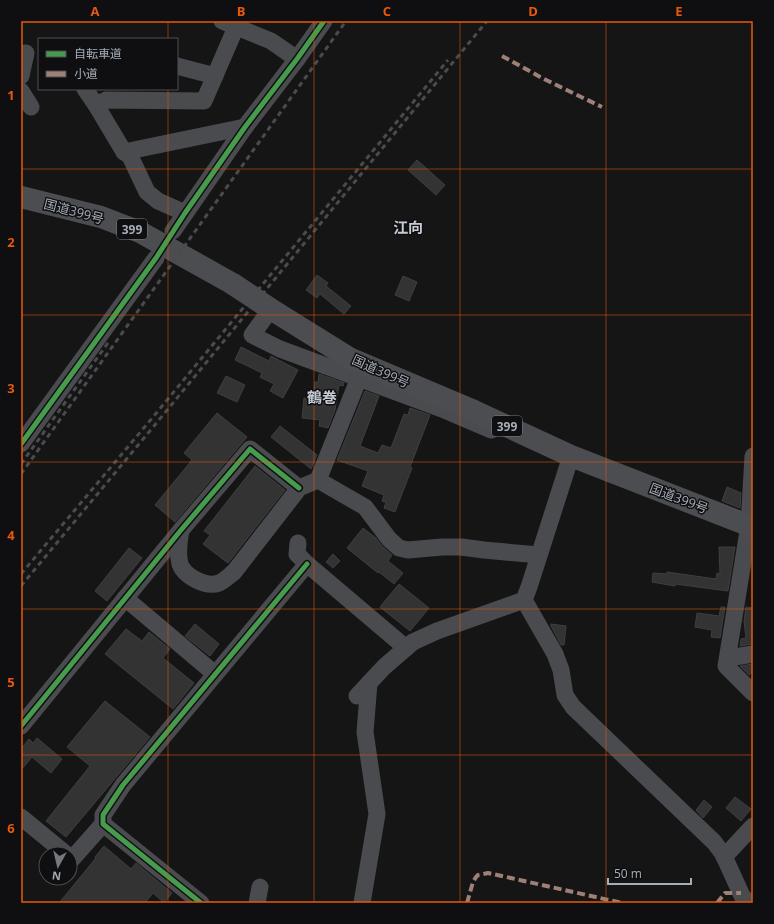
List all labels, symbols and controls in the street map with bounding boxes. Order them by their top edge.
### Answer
text: A [91,2,100,20]
text: B [237,2,246,20]
text: C [383,2,391,20]
text: D [528,2,538,20]
text: E [675,2,683,20]
legend [38,38,178,90]
text: 自転車道 [74,45,122,62]
text: 小道 [74,65,98,82]
text: 1 [7,86,15,104]
street label: 国道399号 [42,194,106,228]
district label: 江向 [393,217,423,237]
road number: 399 [117,219,147,239]
text: 2 [7,233,15,251]
street label: 国道399号 [349,350,413,392]
text: 3 [7,379,15,397]
district label: 鶴巻 [307,387,337,407]
road number: 399 [492,416,522,436]
street label: 国道399号 [647,479,711,517]
text: 4 [7,526,15,544]
text: 5 [7,673,15,691]
text: 6 [7,819,15,837]
north arrow [38,846,78,886]
scale bar [608,860,691,886]
text: 50 m [614,865,642,882]
text: N [51,868,62,884]

